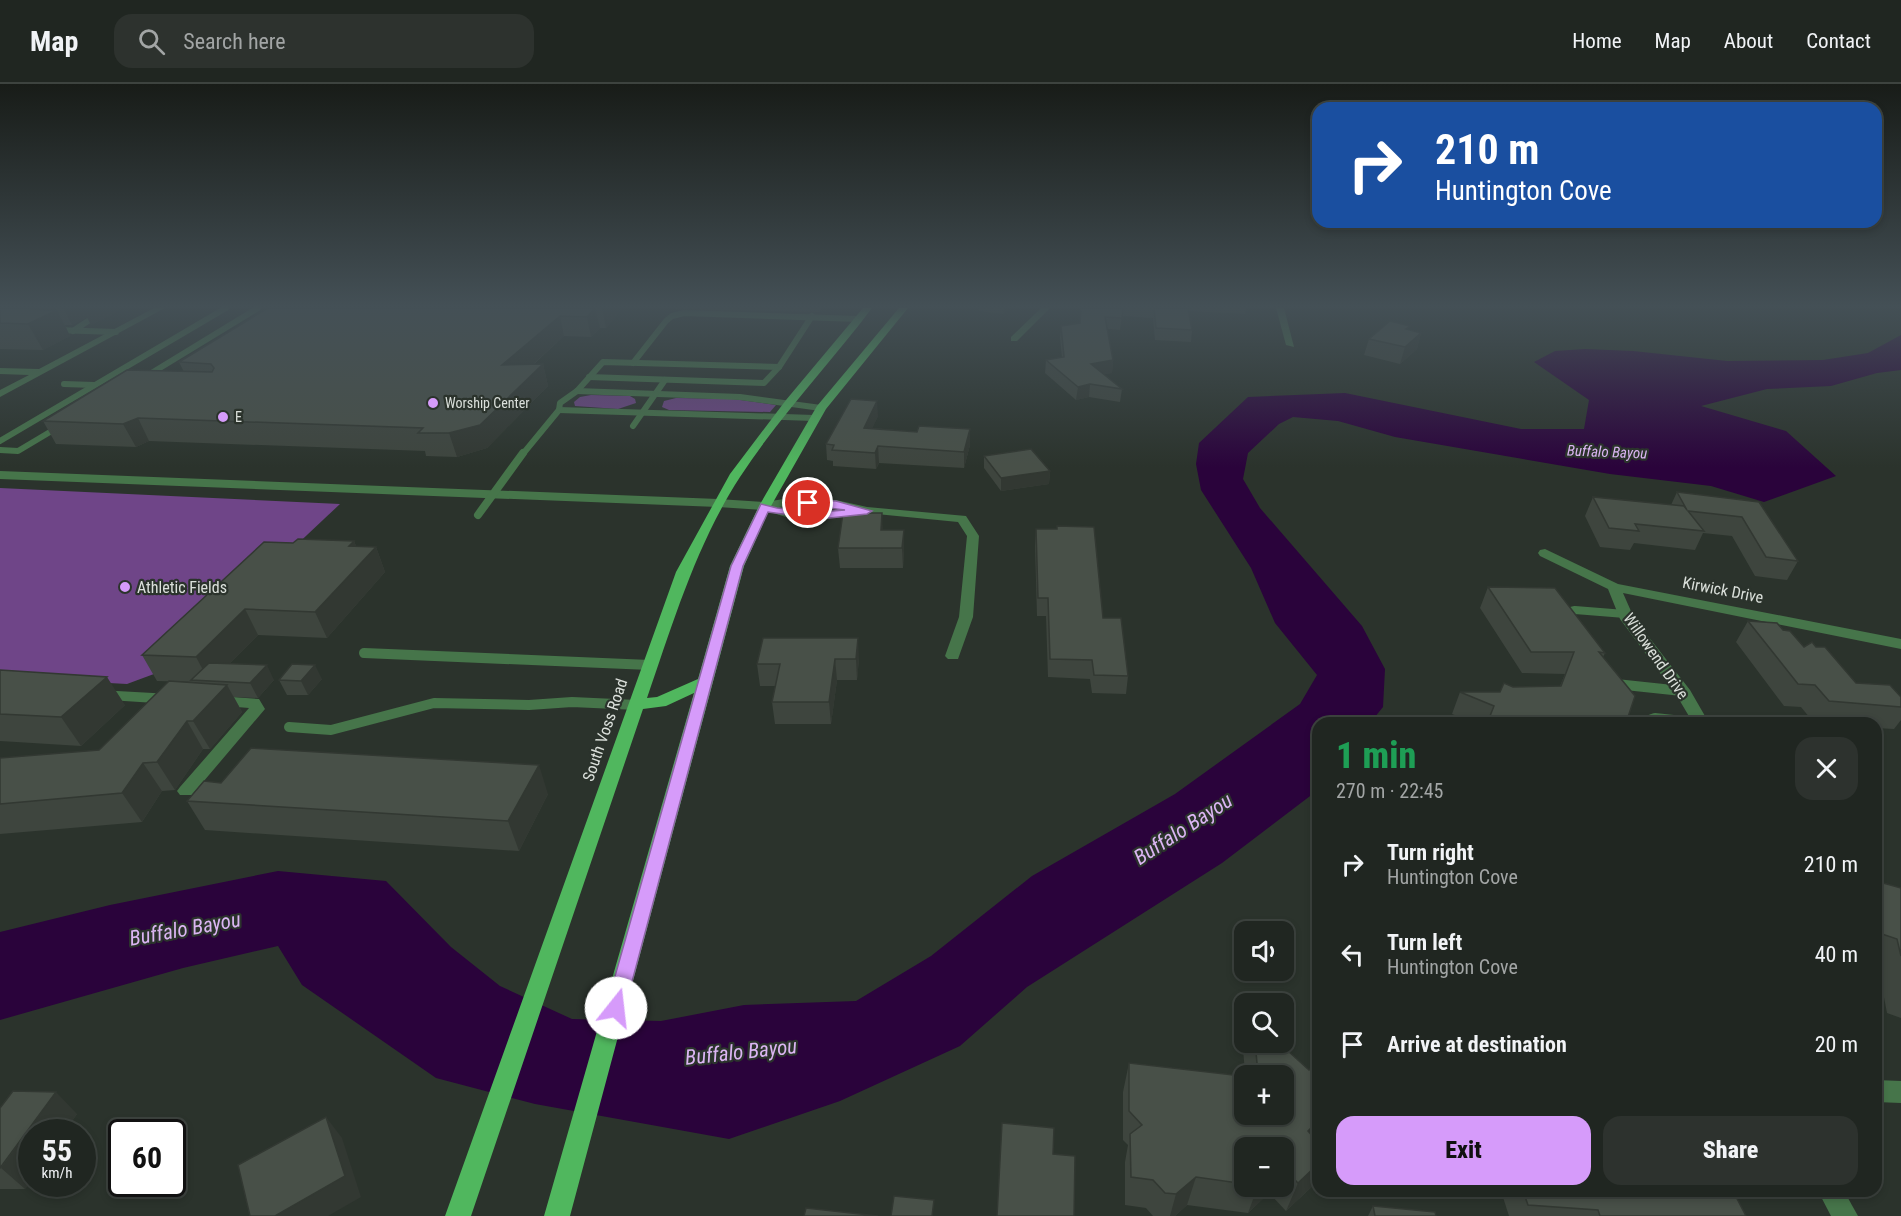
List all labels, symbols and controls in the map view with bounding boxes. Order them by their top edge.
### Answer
search box [114,14,534,68]
text: Map [30,25,78,58]
icon: search [135,25,168,58]
text: Search here [183,29,286,54]
text: Home [1572,29,1622,53]
text: Map [1655,29,1691,53]
text: About [1724,29,1773,53]
text: Contact [1806,29,1871,53]
text: 210 m [1435,125,1540,174]
icon: right [1336,126,1414,204]
text: Huntington Cove [1435,175,1612,207]
place label: Worship Center [445,395,529,411]
marker: Worship Center [426,396,440,410]
place label: E [235,409,242,425]
marker: E [216,410,230,424]
water label: Buffalo Bayou [1567,442,1647,462]
pin [782,477,833,528]
icon: arrive [791,486,824,519]
street label: Kirwick Drive [1681,573,1765,607]
place label: Athletic Fields [137,578,227,597]
marker: Athletic Fields [118,580,132,594]
street label: Willowend Drive [1619,609,1693,703]
street label: South Voss Road [579,676,631,784]
text: 1 min [1336,735,1416,777]
button: close [1795,737,1858,800]
text: 270 m · 22:45 [1336,779,1443,803]
water label: Buffalo Bayou [1129,788,1237,870]
text: Turn right [1387,840,1474,865]
icon: right [1336,848,1369,881]
text: 210 m [1804,852,1858,877]
text: Huntington Cove [1387,865,1518,889]
water label: Buffalo Bayou [128,907,243,951]
map controls [1234,921,1294,1197]
button: sound [1234,921,1294,981]
text: Turn left [1387,930,1462,955]
icon: left [1336,938,1369,971]
text: 40 m [1815,942,1858,967]
text: Huntington Cove [1387,955,1518,979]
position arrow [584,976,648,1040]
button: search [1234,993,1294,1053]
icon: arrive [1336,1028,1369,1061]
text: Arrive at destination [1387,1032,1567,1057]
text: 20 m [1815,1032,1858,1057]
water label: Buffalo Bayou [684,1034,798,1070]
button: + [1234,1065,1294,1125]
button: Exit [1336,1116,1591,1185]
button: Share [1603,1116,1858,1185]
speed limit sign: 60 [108,1119,186,1197]
text: 55 [42,1133,72,1168]
button: − [1234,1137,1294,1197]
text: km/h [42,1164,72,1182]

